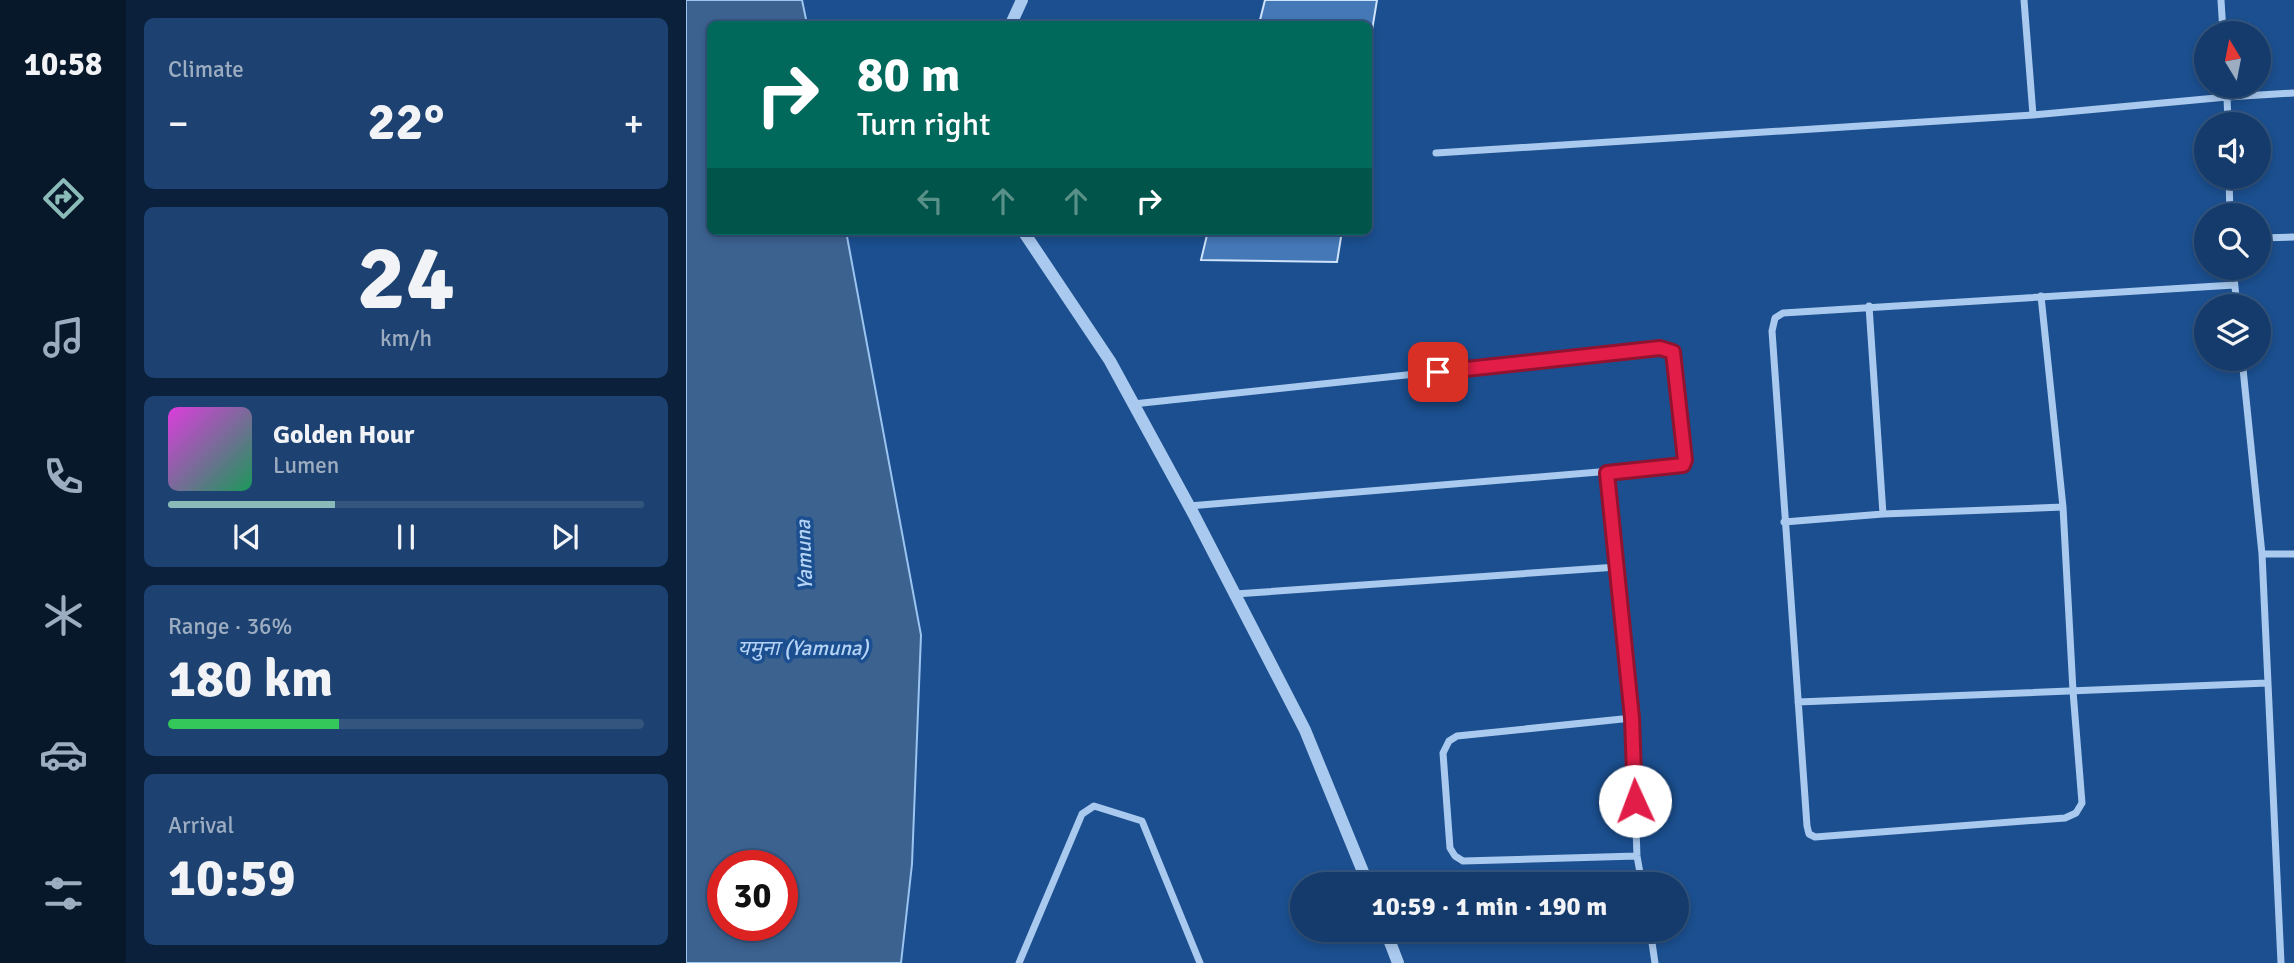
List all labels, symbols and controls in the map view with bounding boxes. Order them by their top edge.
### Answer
north arrow [2194,21,2272,98]
map controls [2194,21,2271,371]
text: 10:58 [24,45,102,84]
text: 80 m [857,45,960,105]
icon: right [742,49,833,140]
text: Climate [168,55,244,84]
text: 22° [368,90,444,154]
text: − [168,100,189,147]
text: + [623,100,644,147]
text: Turn right [857,105,990,144]
button: sound [2194,112,2271,189]
icon: directions [39,174,88,223]
icon: left [911,182,949,220]
icon: ahead [984,182,1022,220]
icon: ahead [1057,182,1095,220]
icon: right [1130,182,1168,220]
button: search [2194,203,2271,280]
text: 24 [357,222,455,335]
button: layers [2194,294,2271,371]
icon: music [39,313,88,362]
text: km/h [380,324,432,353]
pin [1408,342,1468,402]
icon: arrive [1419,353,1457,391]
text: Golden Hour [273,419,414,451]
text: Lumen [273,451,339,480]
icon: phone [39,452,88,501]
icon: previous [228,518,266,556]
icon: pause [387,518,425,556]
icon: next [546,518,584,556]
water label: Yamuna [790,518,818,591]
icon: climate [39,591,88,640]
text: Range · 36% [168,612,292,641]
water label: यमुना (Yamuna) [738,635,870,661]
text: 180 km [168,647,333,711]
icon: car [39,730,88,779]
position arrow [1598,764,1672,838]
text: Arrival [168,811,234,840]
text: 10:59 [168,846,296,910]
speed limit sign: 30 [707,850,798,941]
icon: filters [39,869,88,918]
text: 10:59 · 1 min · 190 m [1372,891,1607,923]

